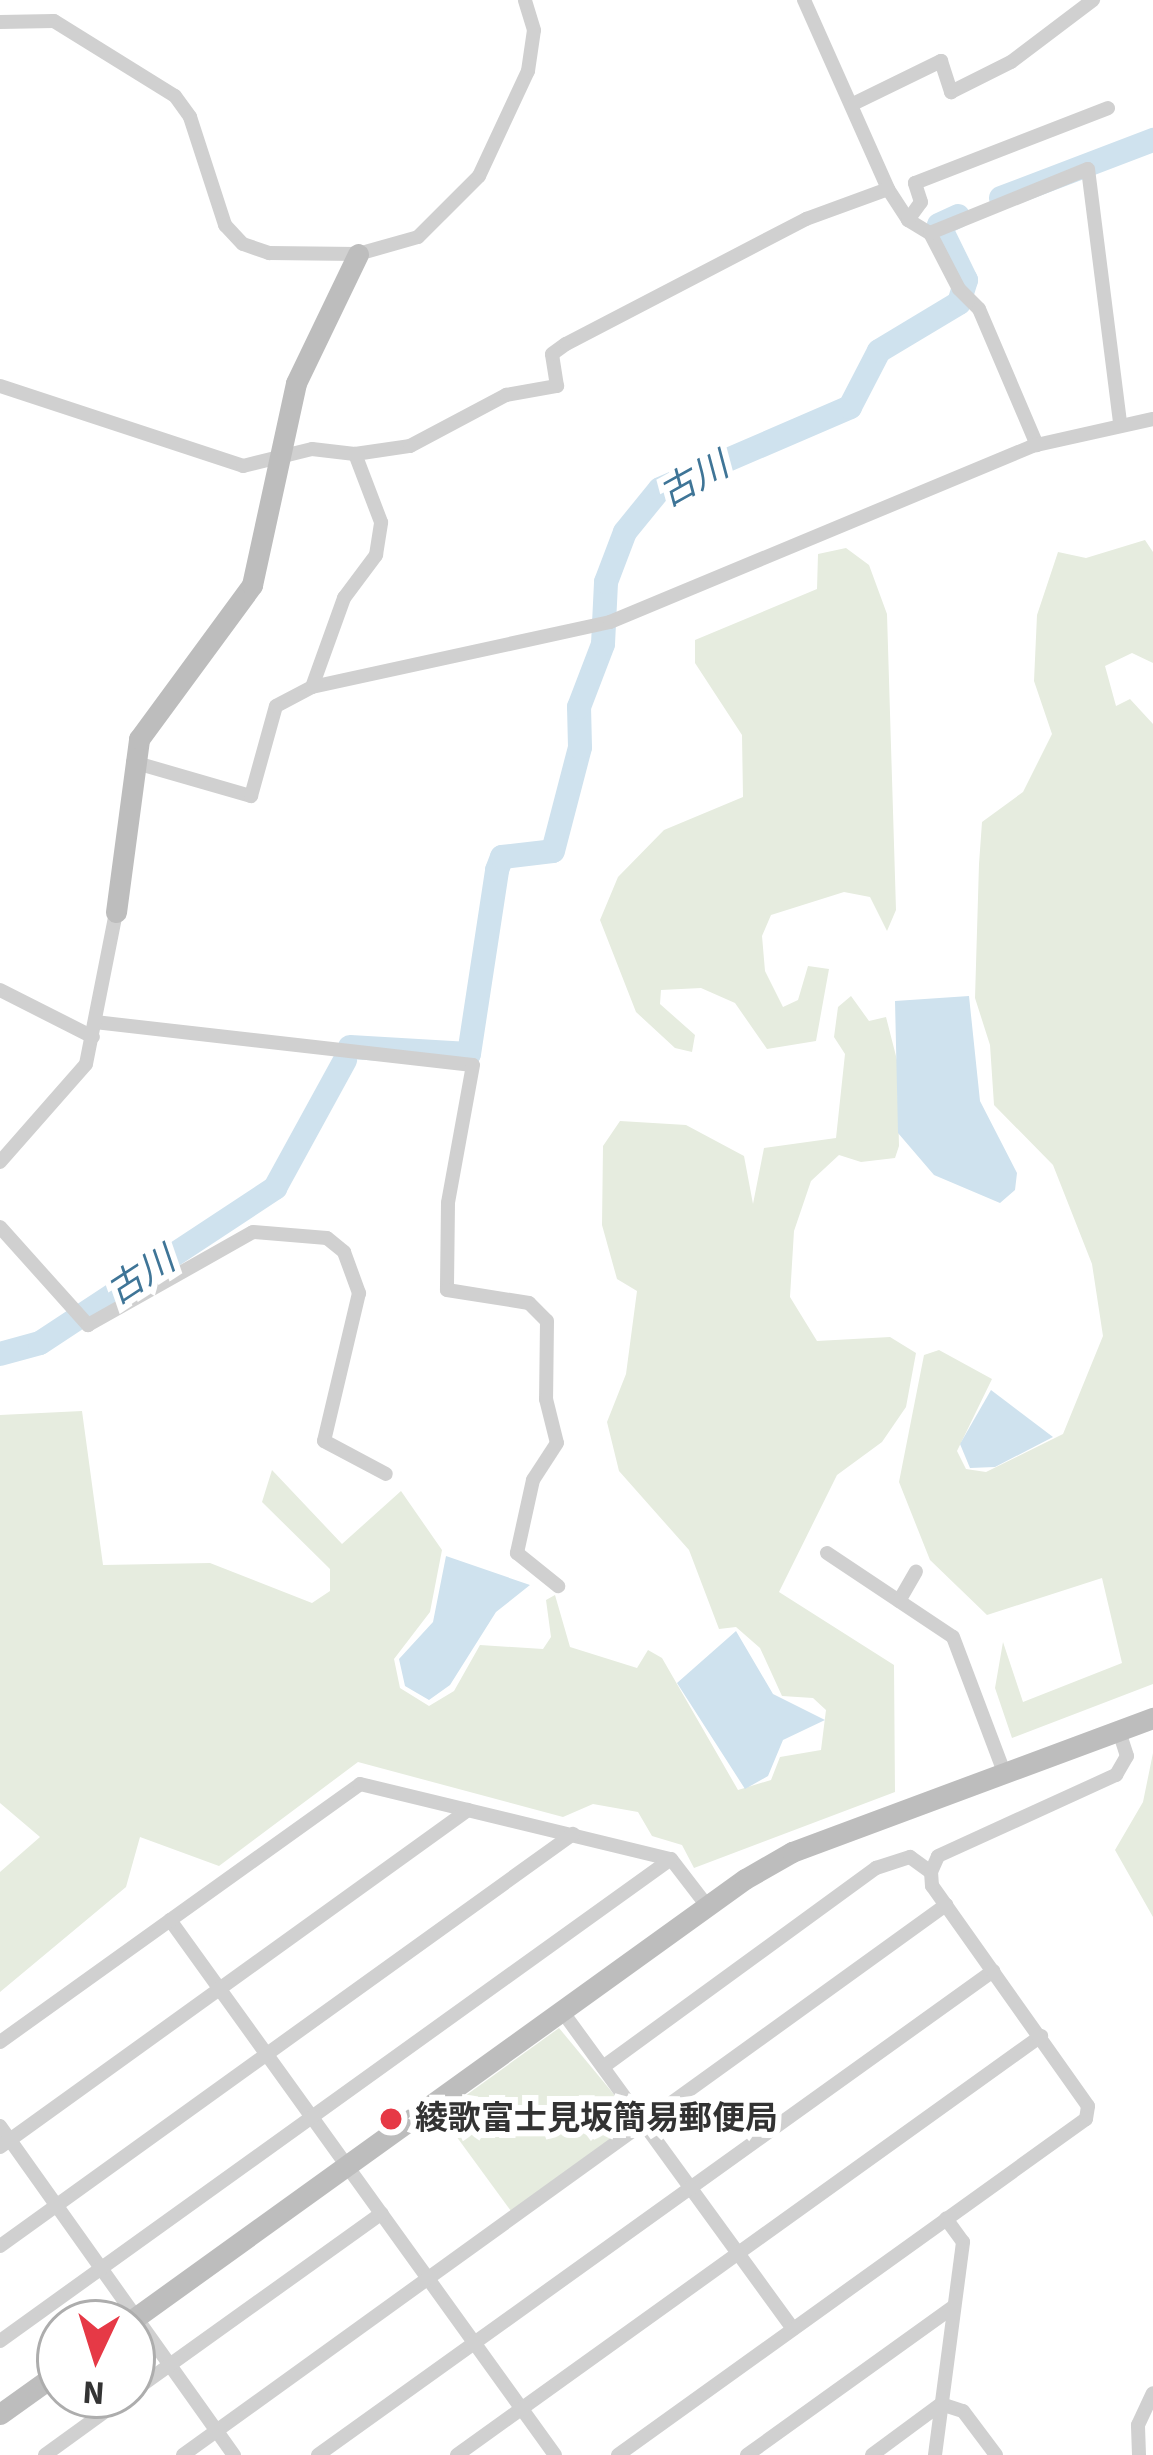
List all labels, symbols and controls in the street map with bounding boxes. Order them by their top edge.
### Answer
water label: 古川 [652,444,736,516]
water label: 古川 [99,1238,183,1314]
place label: 綾歌富士見坂簡易郵便局 [415,2099,778,2139]
marker: 綾歌富士見坂簡易郵便局 [378,2106,404,2132]
north arrow [36,2299,156,2419]
text: N [81,2368,106,2417]

